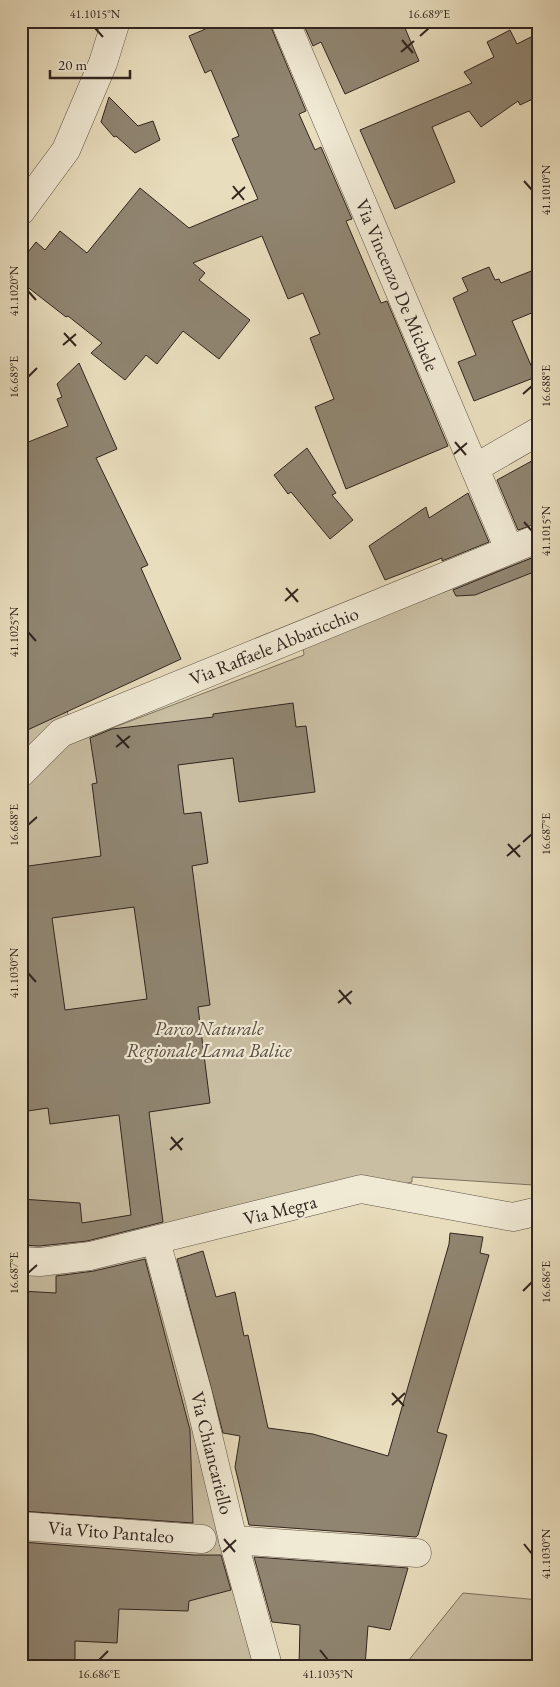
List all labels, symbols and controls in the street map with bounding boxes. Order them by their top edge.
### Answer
text: 41.1015°N [70,6,121,22]
text: 16.689°E [408,6,450,22]
scale bar [50,48,130,80]
text: 20 m [58,55,87,74]
text: 41.1010°N [538,164,554,215]
street label: Via Vincenzo De Michele [349,195,445,375]
text: 41.1020°N [6,265,22,316]
text: 16.689°E [6,356,22,398]
text: 16.688°E [538,365,554,407]
text: 41.1015°N [538,505,554,556]
street label: Via Raffaele Abbaticchio [186,601,362,691]
text: 41.1025°N [6,606,22,657]
text: 16.688°E [6,804,22,846]
text: 16.687°E [538,813,554,855]
text: 41.1030°N [6,947,22,998]
park label: Parco Naturale Regionale Lama Balice [126,1016,292,1063]
street label: Via Megra [241,1189,320,1231]
text: 16.687°E [6,1252,22,1294]
text: 16.686°E [538,1261,554,1303]
street label: Via Chiancariello [185,1389,239,1517]
street label: Via Vito Pantaleo [47,1515,175,1549]
text: 41.1030°N [538,1528,554,1579]
text: 16.686°E [78,1666,120,1682]
text: 41.1035°N [303,1666,354,1682]

